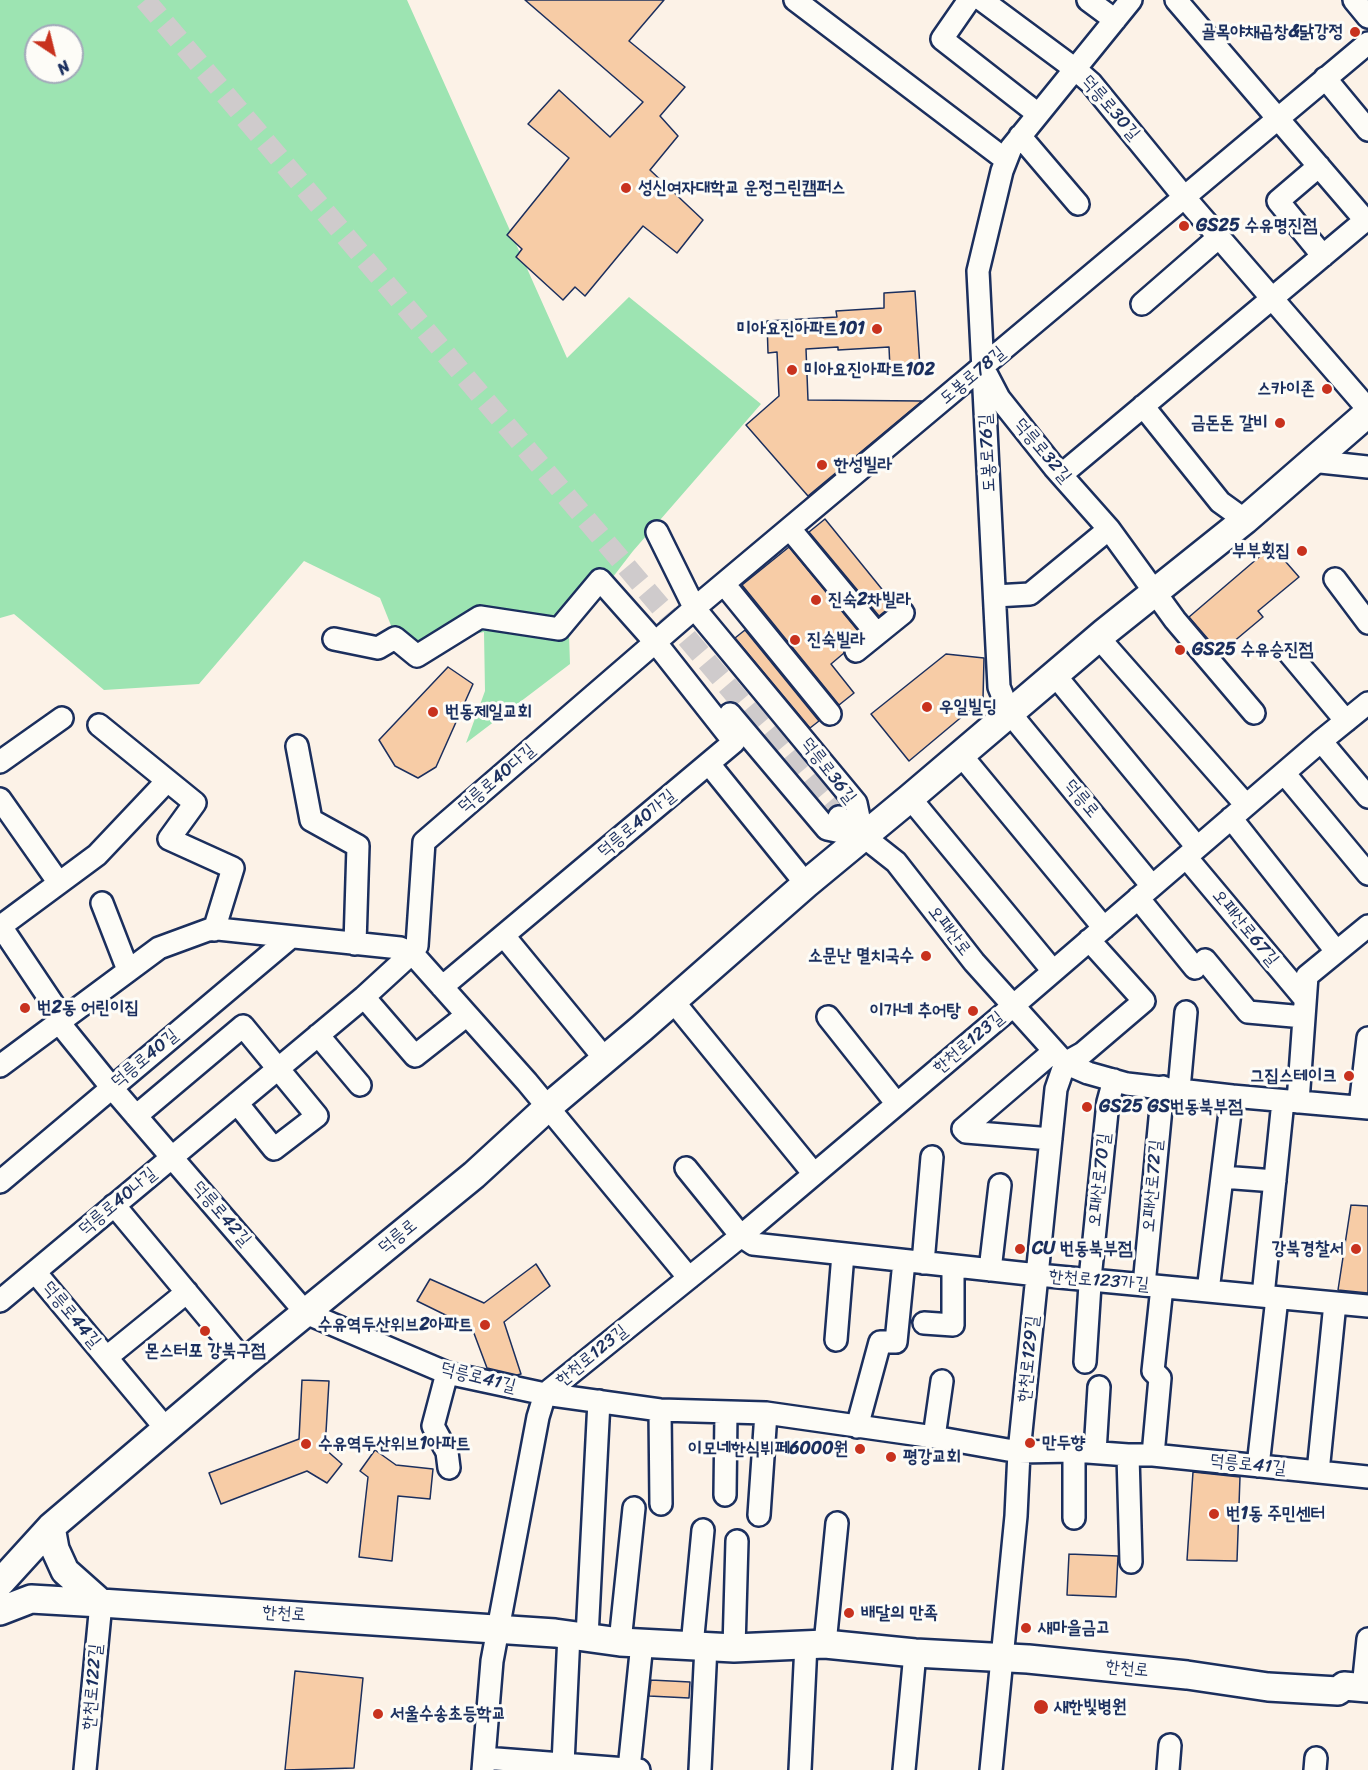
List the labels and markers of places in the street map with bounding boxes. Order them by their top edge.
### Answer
place label: 골목야채곱창&닭강정 [1201,21,1343,43]
marker: 골목야채곱창&닭강정 [1348,25,1362,39]
place label: 성신여자대학교 운정그린캠퍼스 [638,177,845,199]
marker: 성신여자대학교 운정그린캠퍼스 [619,181,633,195]
place label: GS25 수유명진점 [1196,215,1317,237]
marker: GS25 수유명진점 [1177,219,1191,233]
place label: 미아요진아파트101 [737,318,865,340]
marker: 미아요진아파트101 [870,322,884,336]
place label: 미아요진아파트102 [804,359,935,381]
marker: 미아요진아파트102 [785,363,799,377]
place label: 스카이존 [1257,378,1315,400]
marker: 스카이존 [1320,382,1334,396]
place label: 금돈돈 갈비 [1191,412,1268,434]
marker: 금돈돈 갈비 [1273,416,1287,430]
place label: 한성빌라 [834,454,892,476]
marker: 한성빌라 [815,458,829,472]
place label: 부부횟집 [1232,540,1290,562]
marker: 부부횟집 [1295,544,1309,558]
place label: 진숙2차빌라 [828,589,911,611]
marker: 진숙2차빌라 [809,593,823,607]
place label: 진숙빌라 [807,629,865,651]
marker: 진숙빌라 [788,633,802,647]
place label: GS25 수유승진점 [1192,639,1313,661]
marker: GS25 수유승진점 [1173,643,1187,657]
place label: 우일빌딩 [939,696,997,718]
marker: 우일빌딩 [920,700,934,714]
place label: 번동제일교회 [445,701,532,723]
marker: 번동제일교회 [426,705,440,719]
place label: 소문난 멸치국수 [808,945,914,967]
marker: 소문난 멸치국수 [919,949,933,963]
place label: 번2동 어린이집 [37,997,139,1019]
place label: 이가네 추어탕 [869,1000,961,1022]
marker: 번2동 어린이집 [18,1001,32,1015]
marker: 이가네 추어탕 [966,1004,980,1018]
place label: 그집스테이크 [1250,1065,1337,1087]
marker: 그집스테이크 [1342,1069,1356,1083]
place label: GS25 GS번동북부점 [1099,1096,1243,1118]
marker: GS25 GS번동북부점 [1080,1100,1094,1114]
place label: CU 번동북부점 [1032,1238,1132,1260]
place label: 강북경찰서 [1272,1238,1344,1260]
marker: CU 번동북부점 [1013,1242,1027,1256]
marker: 강북경찰서 [1349,1242,1363,1256]
place label: 수유역두산위브2아파트 [318,1314,473,1336]
marker: 수유역두산위브2아파트 [478,1318,492,1332]
marker: 몬스터포 강북구점 [198,1324,212,1338]
place label: 몬스터포 강북구점 [145,1340,265,1362]
place label: 만두향 [1042,1432,1085,1454]
place label: 수유역두산위브1아파트 [318,1433,471,1455]
marker: 만두향 [1023,1436,1037,1450]
marker: 수유역두산위브1아파트 [299,1437,313,1451]
place label: 이모네한식뷔페6000원 [688,1438,848,1460]
marker: 이모네한식뷔페6000원 [853,1442,867,1456]
place label: 평강교회 [903,1446,961,1468]
marker: 평강교회 [884,1450,898,1464]
place label: 번1동 주민센터 [1226,1503,1325,1525]
marker: 번1동 주민센터 [1207,1507,1221,1521]
place label: 배달의 만족 [861,1602,938,1624]
marker: 배달의 만족 [842,1606,856,1620]
place label: 새마을금고 [1038,1617,1110,1639]
marker: 새마을금고 [1019,1621,1033,1635]
place label: 새한빛병원 [1054,1696,1126,1718]
marker: 새한빛병원 [1032,1698,1050,1716]
place label: 서울수송초등학교 [390,1703,506,1725]
marker: 서울수송초등학교 [371,1707,385,1721]

